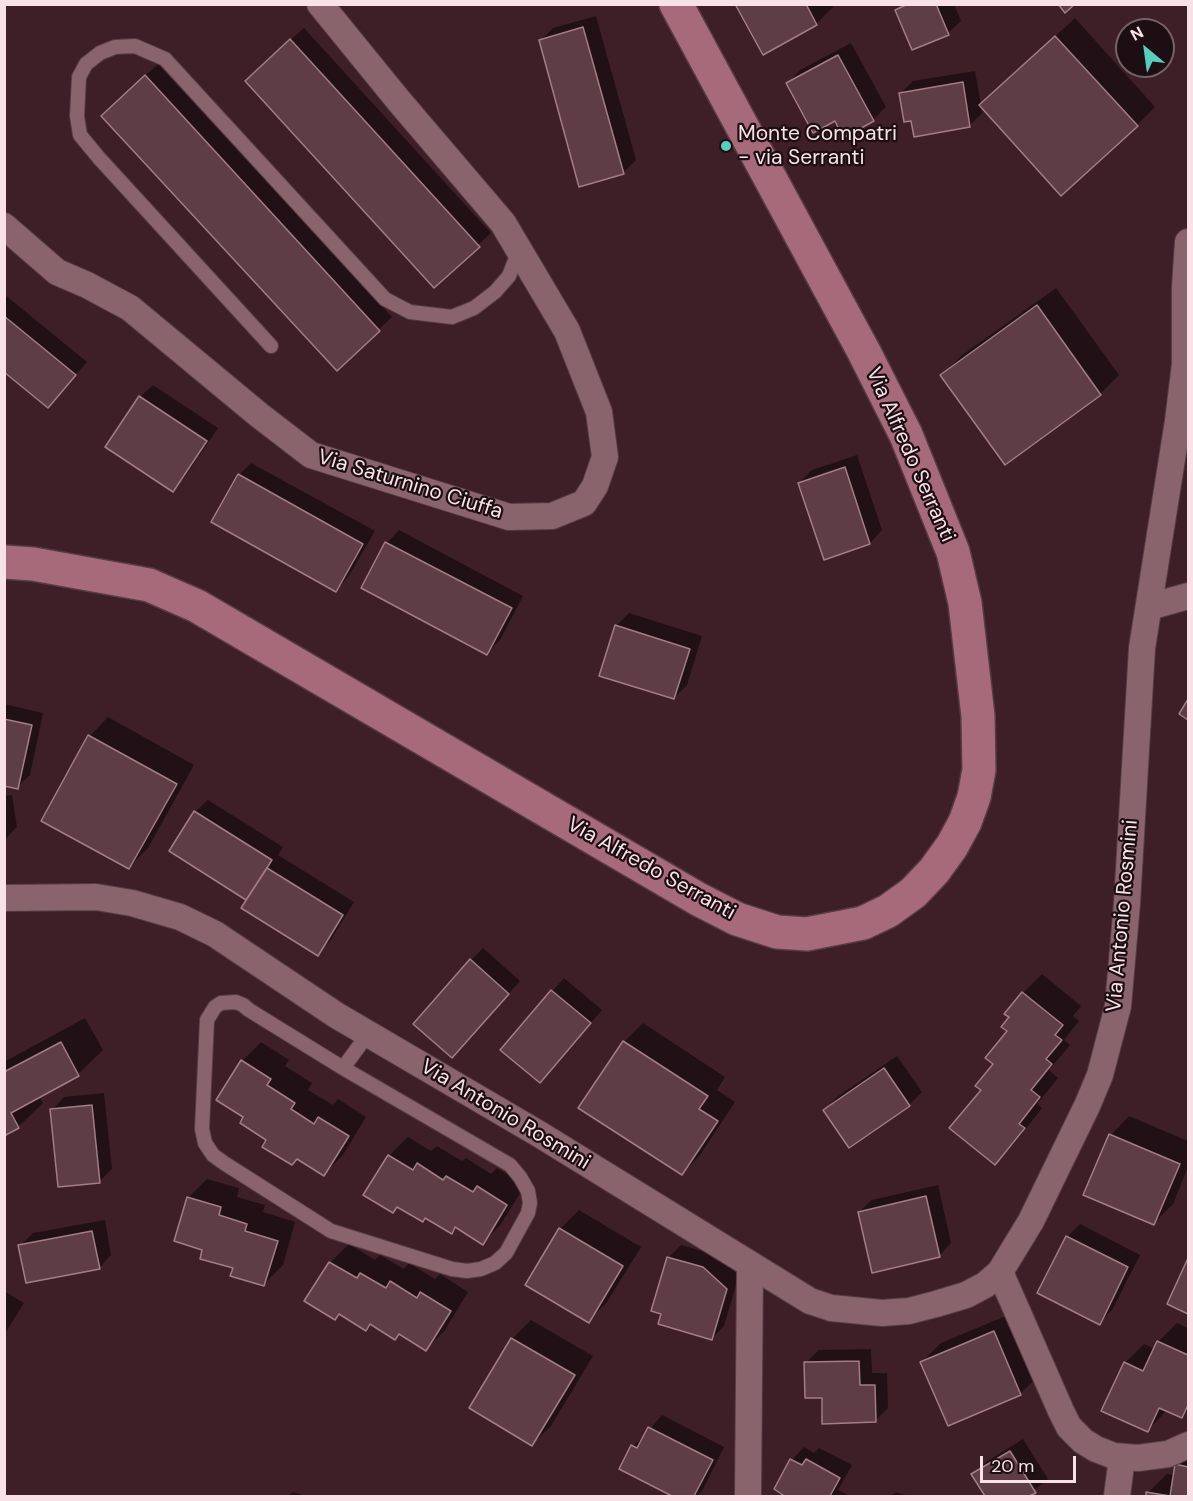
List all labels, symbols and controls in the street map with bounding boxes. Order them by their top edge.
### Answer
north arrow [1115,18,1175,78]
text: N [1127,22,1147,46]
place label: Monte Compatri - via Serranti [738,121,897,171]
marker: Monte Compatri - via Serranti [719,139,733,153]
street label: Via Alfredo Serranti [860,364,960,546]
street label: Via Saturnino Ciuffa [314,445,506,525]
street label: Via Alfredo Serranti [562,812,740,926]
street label: Via Antonio Rosmini [1102,819,1144,1013]
street label: Via Antonio Rosmini [416,1054,594,1176]
scale bar [983,1444,1079,1482]
text: 20 m [991,1454,1034,1478]

